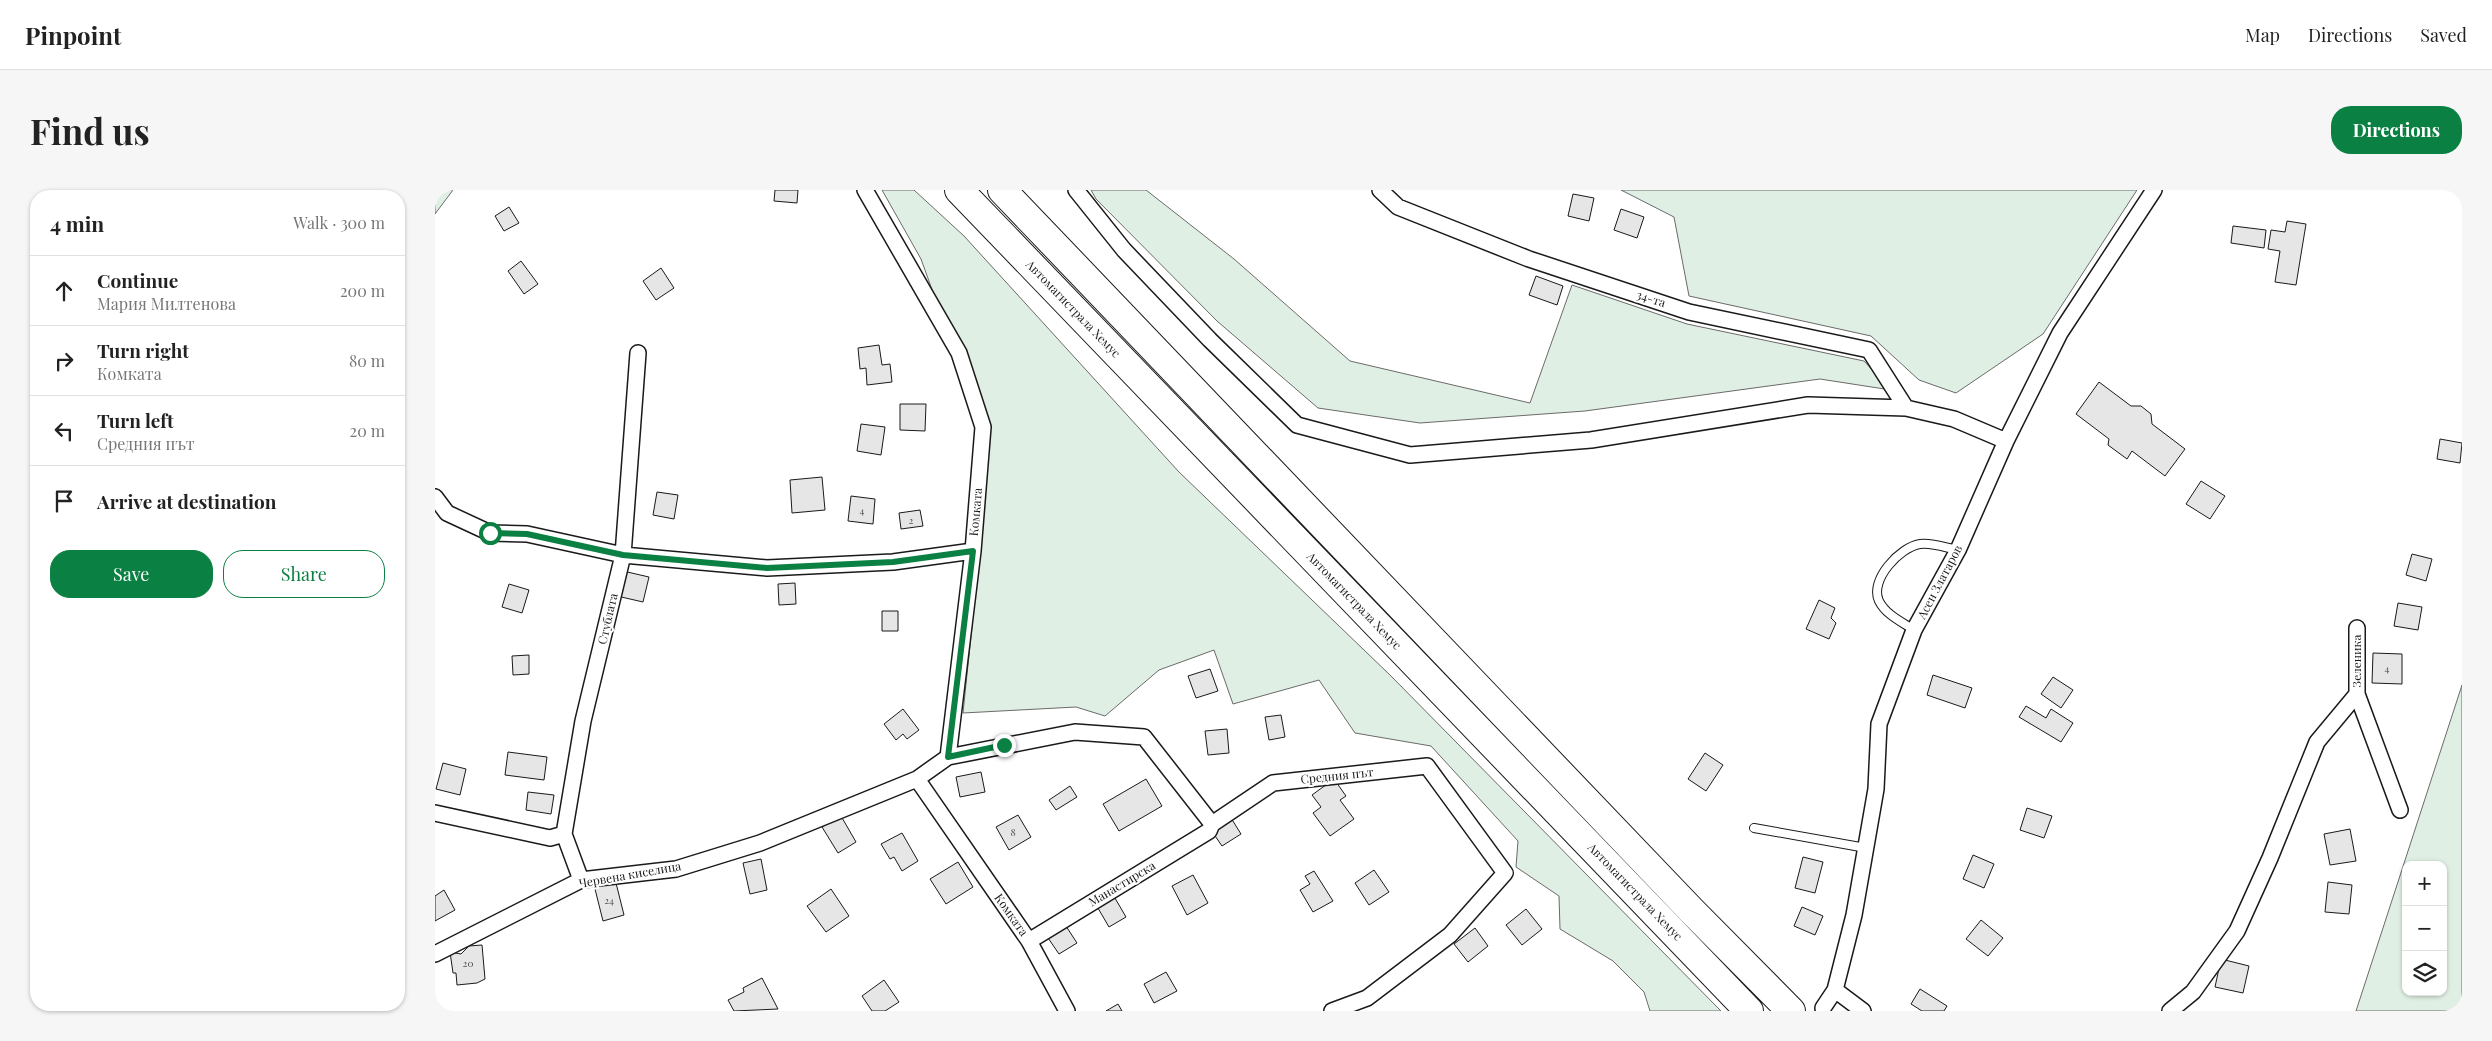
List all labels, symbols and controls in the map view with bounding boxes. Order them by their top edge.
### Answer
text: Pinpoint [25,19,121,51]
text: Map [2245,23,2280,47]
text: Directions [2308,23,2392,47]
text: Saved [2420,23,2467,47]
button: Directions [2331,106,2462,154]
text: Find us [30,107,150,154]
text: 4 min [50,209,104,237]
text: Walk · 300 m [293,212,385,233]
street label: Автомагистрала Хемус [1022,255,1125,361]
text: Continue [97,267,178,293]
icon: ahead [50,277,78,305]
text: 200 m [340,280,385,301]
street label: 34-та [1635,286,1668,310]
text: Мария Милтенова [97,293,236,314]
text: Turn right [97,337,189,363]
icon: right [50,347,78,375]
text: 80 m [349,350,385,371]
text: Комката [97,363,162,384]
text: Turn left [97,407,174,433]
icon: left [50,417,78,445]
text: 20 m [350,420,385,441]
text: Средния път [97,433,195,454]
icon: arrive [50,487,78,515]
street label: Комката [965,487,985,537]
text: Arrive at destination [97,488,277,514]
house number: 4 [860,503,865,517]
house number: 2 [909,513,914,527]
route start [479,522,502,545]
street label: Асен Златаров [1912,541,1966,622]
street label: Автомагистрала Хемус [1303,547,1406,653]
button: Save [50,550,213,598]
button: Share [223,550,385,598]
street label: Стублата [593,592,621,646]
street label: Зеленика [2348,635,2364,687]
house number: 4 [2385,661,2390,675]
route end [993,734,1016,757]
street label: Средния път [1300,763,1374,787]
house number: 8 [1010,825,1016,839]
street label: Автомагистрала Хемус [1584,838,1687,944]
street label: Червена киселица [578,857,682,891]
street label: Манастирска [1085,857,1158,909]
map controls [2402,861,2447,996]
button: + [2402,861,2447,906]
street label: Комката [991,890,1032,939]
house number: 24 [604,893,614,907]
button: − [2402,906,2447,951]
button: layers [2402,951,2447,996]
house number: 20 [463,956,473,970]

